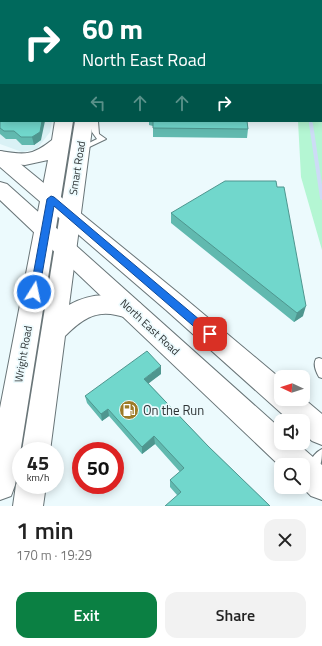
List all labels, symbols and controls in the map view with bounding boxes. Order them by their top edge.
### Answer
text: 60 m [82,7,143,50]
icon: right [16,16,68,68]
text: North East Road [82,46,206,73]
icon: left [87,92,109,114]
icon: ahead [129,92,151,114]
icon: ahead [171,92,193,114]
icon: right [213,92,235,114]
street label: Smart Road [65,140,89,196]
position arrow [13,271,55,313]
street label: North East Road [117,295,183,359]
pin [193,317,227,351]
icon: arrive [199,323,221,345]
street label: Wright Road [10,324,36,384]
north arrow [274,370,310,406]
map controls [274,370,310,494]
fuel station icon: On the Run [118,399,140,421]
place label: On the Run [143,400,204,420]
button: sound [274,414,310,450]
speed limit sign: 50 [72,442,124,494]
text: 45 [27,447,49,478]
button: search [274,458,310,494]
text: km/h [27,470,49,485]
text: 1 min [16,512,74,548]
button: close [264,519,306,561]
text: 170 m · 19:29 [16,545,92,565]
button: Exit [16,592,157,638]
button: Share [165,592,306,638]

